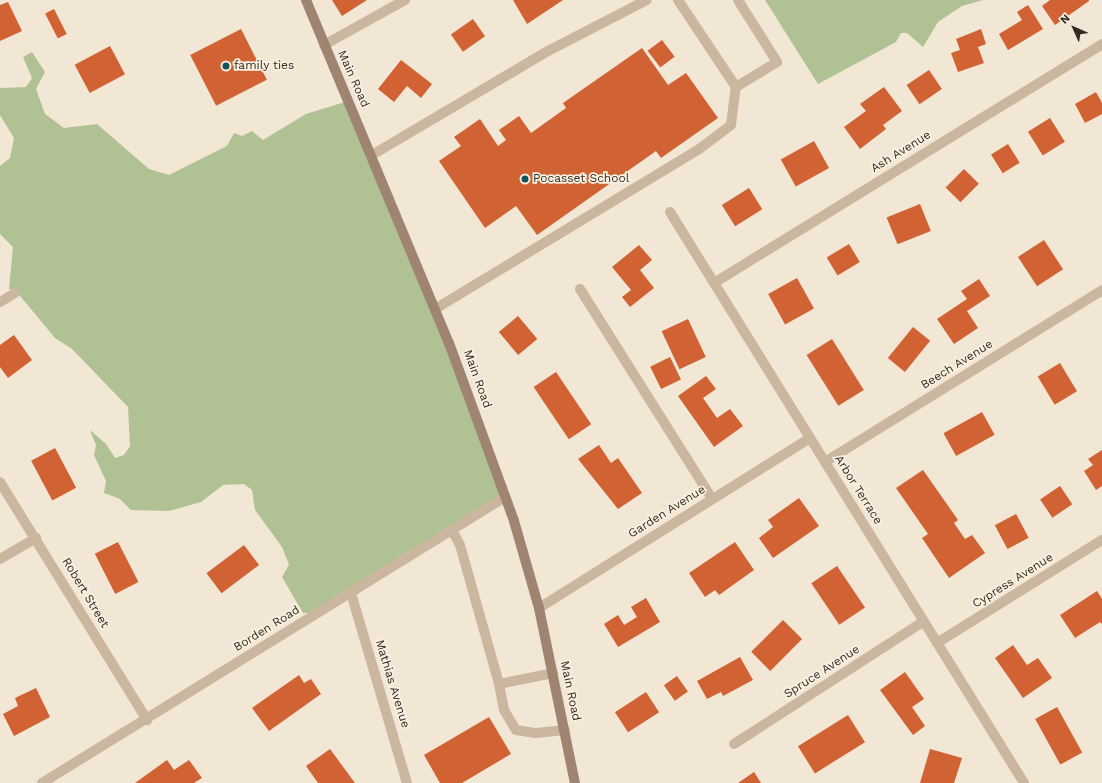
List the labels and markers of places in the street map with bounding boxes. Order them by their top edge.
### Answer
place label: family ties [234,59,295,73]
marker: family ties [221,61,231,71]
place label: Pocasset School [533,172,629,186]
marker: Pocasset School [520,174,530,184]

